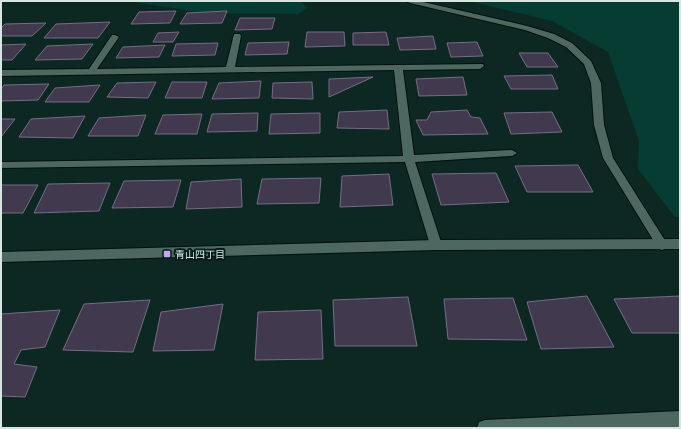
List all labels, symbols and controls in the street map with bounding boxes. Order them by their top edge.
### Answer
place label: 青山四丁目 [175,248,225,260]
marker: 青山四丁目 [162,249,172,259]

